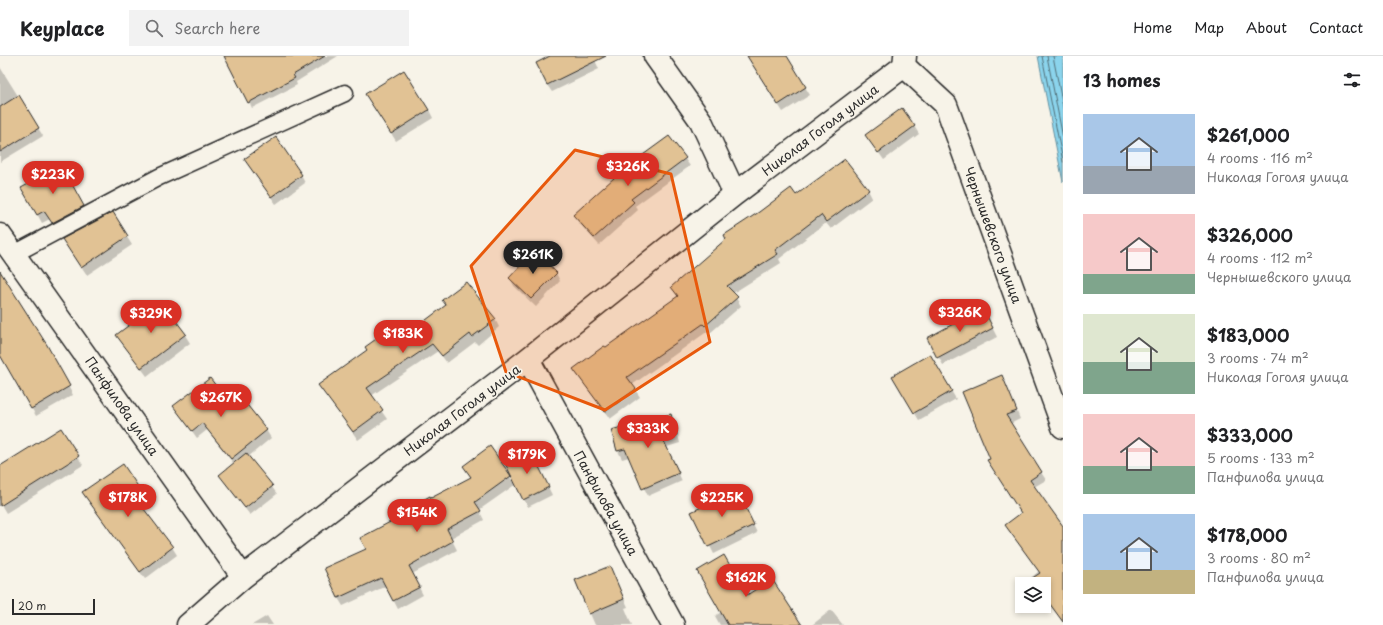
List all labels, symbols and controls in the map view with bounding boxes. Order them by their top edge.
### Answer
search box [129,10,409,46]
text: Keyplace [20,14,105,42]
text: Search here [175,16,260,39]
icon: search [143,17,165,39]
text: Home [1133,17,1172,38]
text: Map [1194,17,1224,38]
text: About [1246,17,1287,38]
text: Contact [1309,17,1363,38]
text: 13 homes [1083,67,1160,93]
icon: filters [1341,69,1363,91]
street label: Николая Гоголя улица [758,79,883,180]
text: $261,000 [1207,122,1290,148]
icon: home [1115,130,1163,178]
text: 4 rooms · 116 m² [1207,148,1313,167]
pin: $326K [600,153,656,187]
text: $326K [606,156,650,175]
pin: $223K [25,161,81,195]
text: $223K [31,164,75,183]
street label: Чернышевского улица [960,164,1027,307]
text: Николая Гоголя улица [1207,167,1348,186]
text: $326,000 [1207,222,1293,248]
icon: home [1115,230,1163,278]
pin: $261K [505,241,561,275]
text: $261K [512,244,554,263]
text: 4 rooms · 112 m² [1207,248,1313,267]
text: Чернышевского улица [1207,267,1351,286]
pin: $326K [932,299,988,333]
pin: $329K [123,300,179,334]
text: $326K [938,302,982,321]
text: $329K [130,303,172,322]
pin: $183K [375,320,431,354]
text: $183,000 [1207,322,1289,348]
text: $183K [383,323,423,342]
icon: home [1115,330,1163,378]
text: 3 rooms · 74 m² [1207,348,1309,367]
street label: Панфилова улица [81,352,164,460]
street label: Николая Гоголя улица [400,359,525,460]
text: Николая Гоголя улица [1207,367,1348,386]
pin: $267K [193,384,249,418]
text: $267K [200,387,242,406]
pin: $333K [620,415,676,449]
text: $333K [626,418,670,437]
text: $333,000 [1207,422,1293,448]
icon: home [1115,430,1163,478]
pin: $179K [499,441,555,475]
text: $179K [508,444,546,463]
street label: Панфилова улица [570,447,643,559]
text: 5 rooms · 133 m² [1207,448,1315,467]
text: Панфилова улица [1207,467,1324,486]
pin: $178K [100,484,156,518]
pin: $225K [694,484,750,518]
text: $178K [108,487,148,506]
text: $225K [700,487,744,506]
pin: $154K [389,499,445,533]
text: $154K [396,502,438,521]
text: $178,000 [1207,522,1287,548]
icon: home [1115,530,1163,578]
text: 3 rooms · 80 m² [1207,548,1311,567]
pin: $162K [718,564,774,598]
text: $162K [725,567,767,586]
text: Панфилова улица [1207,567,1324,586]
map controls [1015,577,1051,613]
button: layers [1015,577,1051,613]
scale bar [12,597,95,616]
text: 20 m [18,597,46,614]

